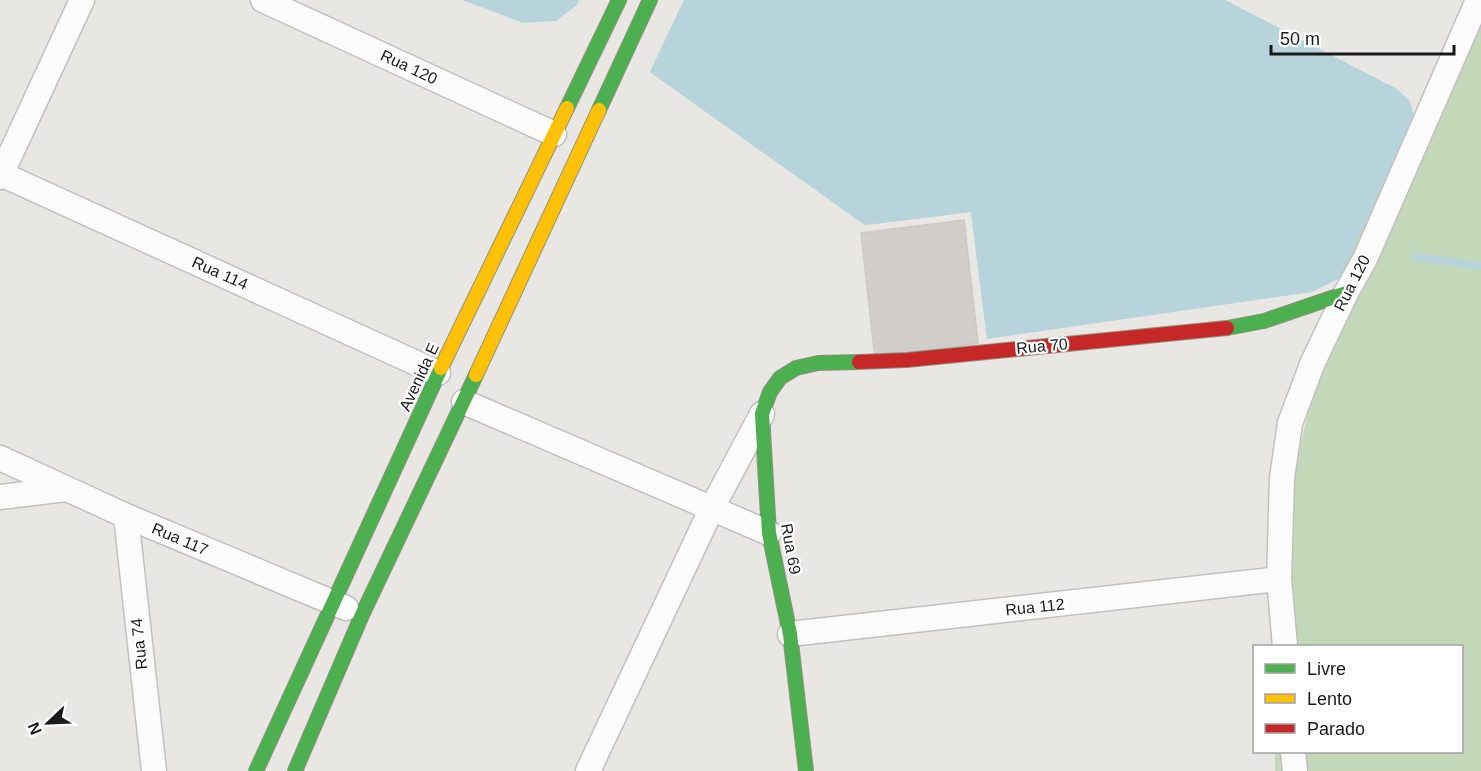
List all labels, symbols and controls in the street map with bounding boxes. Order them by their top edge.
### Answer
scale bar [1271,18,1454,56]
text: 50 m [1280,29,1320,49]
street label: Rua 120 [378,47,440,88]
street label: Rua 120 [1331,252,1373,314]
street label: Rua 114 [189,253,251,293]
street label: Rua 70 [1016,335,1069,357]
street label: Avenida E [396,340,442,414]
street label: Rua 117 [149,520,211,558]
street label: Rua 69 [778,522,804,576]
street label: Rua 112 [1005,595,1065,619]
street label: Rua 74 [128,617,150,671]
legend [1253,645,1463,753]
text: Livre [1307,659,1346,679]
text: Lento [1307,689,1352,709]
north arrow [18,693,78,753]
text: Parado [1307,719,1365,739]
text: N [25,720,45,737]

